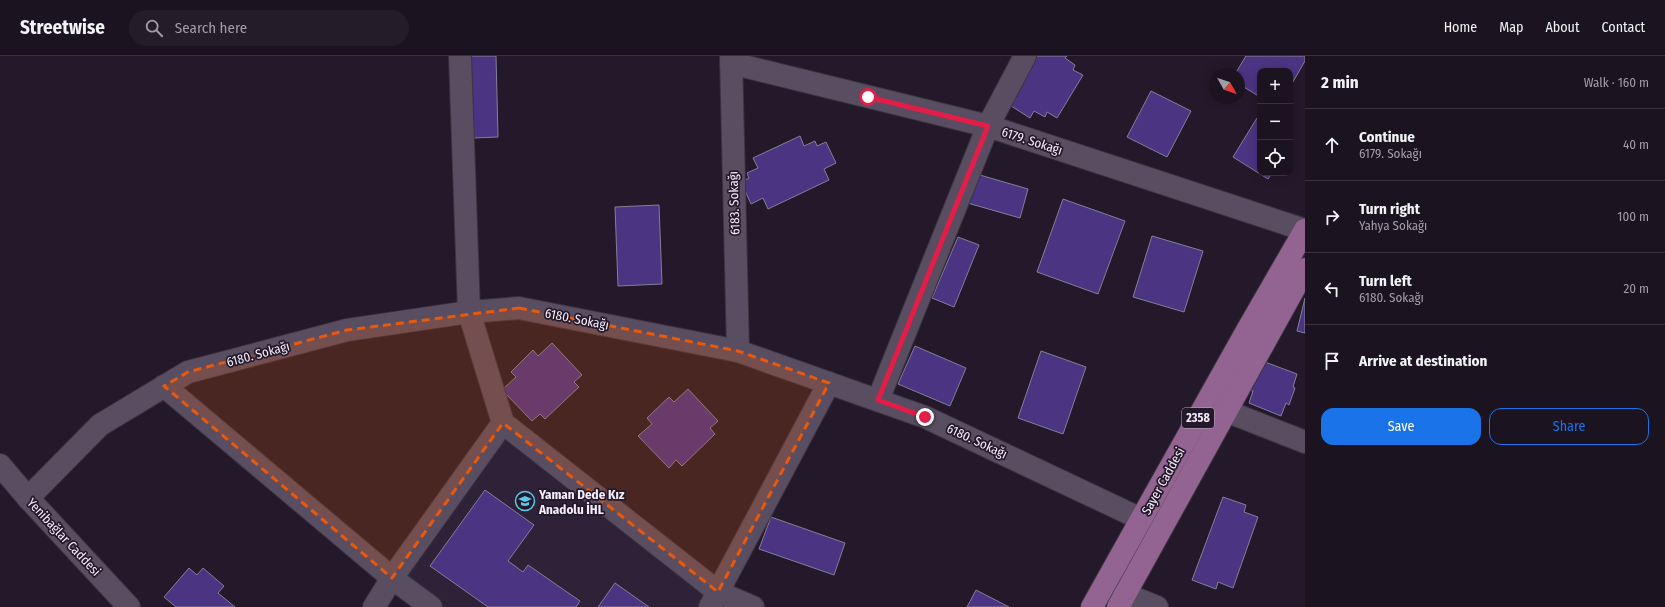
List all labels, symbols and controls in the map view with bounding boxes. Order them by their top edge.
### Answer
search box [129,10,409,46]
text: Streetwise [20,16,105,39]
icon: search [143,17,165,39]
text: Search here [175,19,247,37]
text: Home [1444,19,1477,36]
text: Map [1499,19,1523,36]
text: About [1545,19,1580,36]
text: Contact [1602,19,1645,36]
north arrow [1209,68,1245,104]
map controls [1257,68,1293,176]
button: + [1257,68,1293,104]
text: 2 min [1321,72,1359,93]
text: Walk · 160 m [1584,75,1649,90]
route start [859,88,877,106]
button: − [1257,104,1293,140]
street label: 6179. Sokağı [1000,124,1064,158]
text: Continue [1359,128,1415,146]
icon: ahead [1321,134,1343,156]
text: 40 m [1623,137,1649,152]
button: locate [1257,140,1293,176]
text: 6179. Sokağı [1359,146,1422,161]
street label: 6183. Sokağı [725,171,743,235]
text: Turn right [1359,200,1420,218]
icon: right [1321,206,1343,228]
text: 100 m [1617,209,1649,224]
text: Yahya Sokağı [1359,218,1427,233]
text: Turn left [1359,272,1412,290]
icon: left [1321,278,1343,300]
text: 20 m [1623,281,1649,296]
text: 6180. Sokağı [1359,290,1424,305]
street label: 6180. Sokağı [544,305,610,333]
street label: 6180. Sokağı [225,338,291,370]
icon: arrive [1321,350,1343,372]
text: Arrive at destination [1359,352,1487,370]
route end [916,408,934,426]
road number: 2358 [1182,408,1214,428]
button: Save [1321,408,1481,445]
button: Share [1489,408,1649,445]
street label: 6180. Sokağı [944,421,1010,461]
street label: Sayer Caddesi [1138,445,1188,517]
place label: Yaman Dede Kız Anadolu İHL [538,487,625,517]
school or university icon: Yaman Dede Kız Anadolu İHL [514,490,536,512]
street label: Yenibağlar Caddesi [24,495,104,579]

